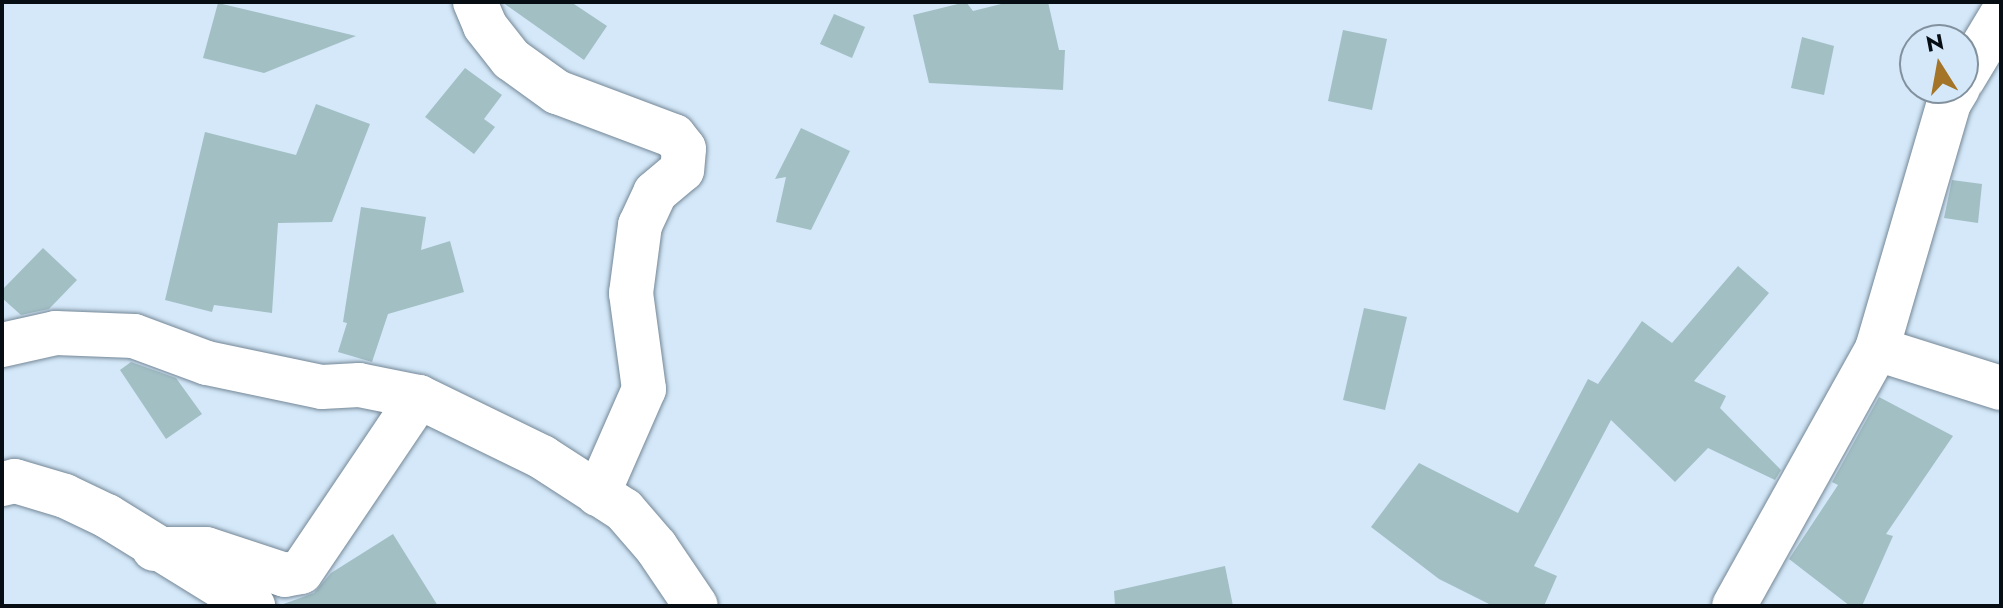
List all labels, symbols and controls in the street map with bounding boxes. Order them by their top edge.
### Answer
north arrow [1899,24,1979,104]
text: N [1923,25,1946,60]

